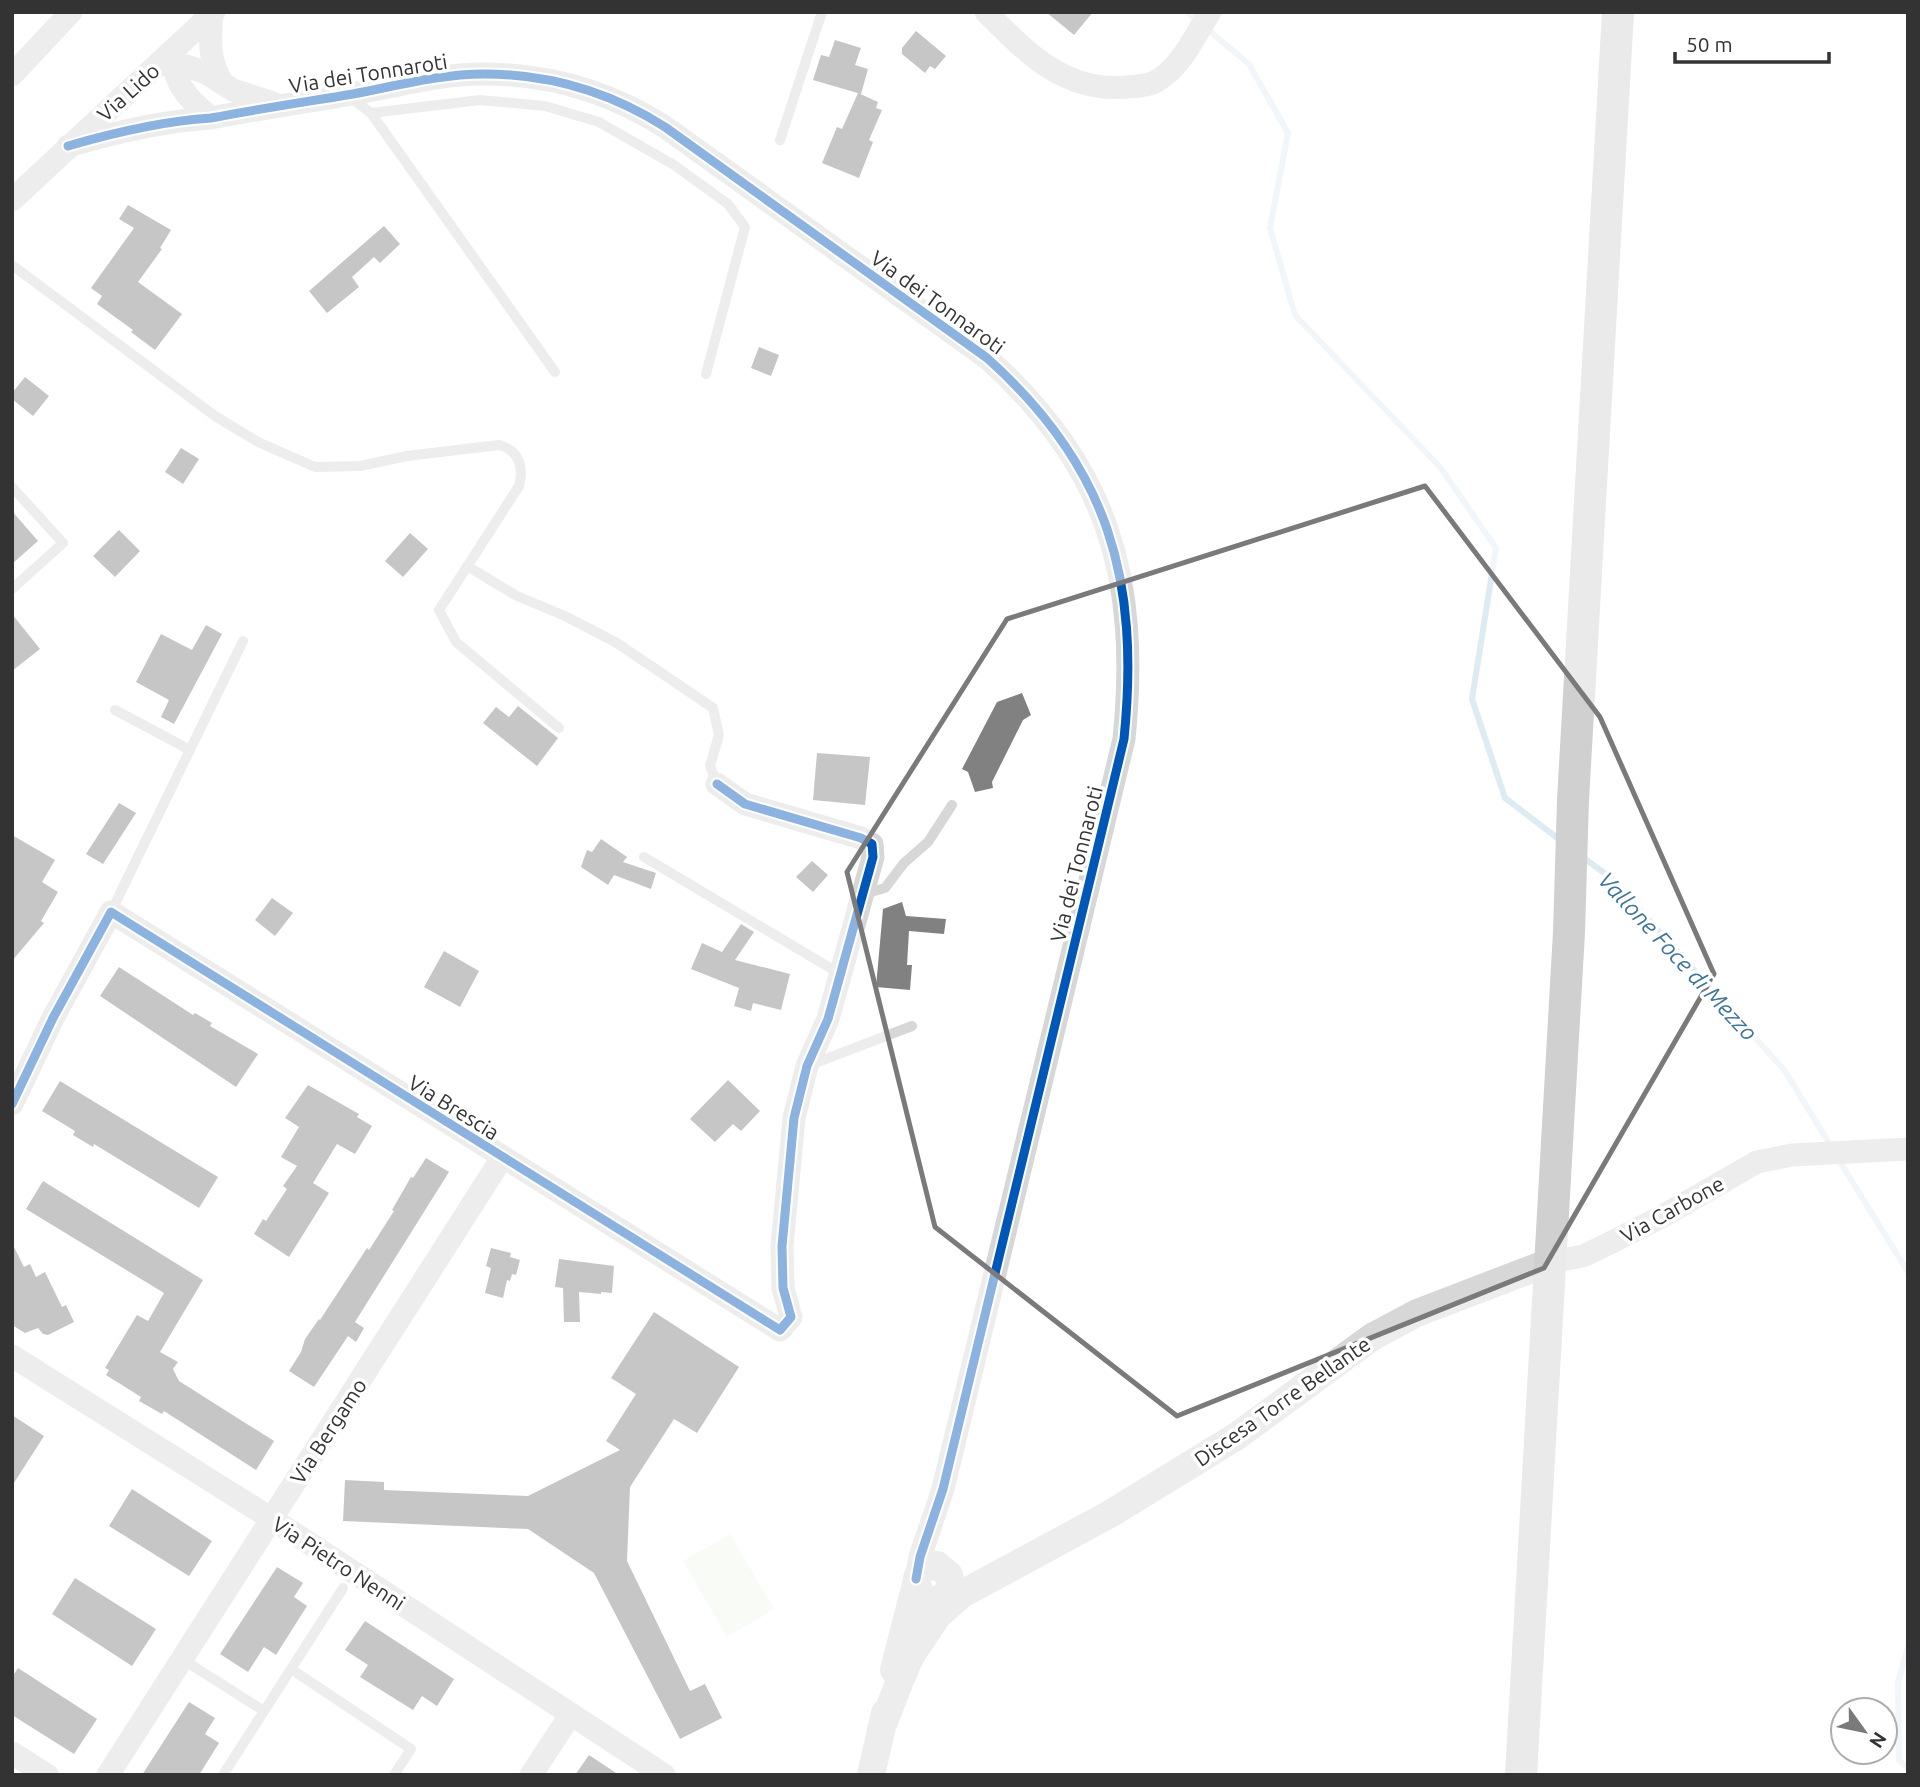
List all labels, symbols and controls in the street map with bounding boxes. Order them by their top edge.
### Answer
scale bar [1675,21,1829,65]
text: 50 m [1686,32,1733,56]
street label: Via dei Tonnaroti [287,49,449,97]
street label: Via Lido [92,58,164,126]
street label: Via dei Tonnaroti [866,245,1010,359]
street label: Via dei Tonnaroti [1045,784,1107,944]
water label: Vallone Foce di Mezzo [1594,867,1762,1045]
street label: Via Brescia [404,1070,504,1144]
street label: Via Carbone [1616,1171,1728,1247]
street label: Discesa Torre Bellante [1190,1331,1374,1471]
street label: Via Bergamo [285,1374,371,1488]
street label: Via Pietro Nenni [268,1511,410,1615]
north arrow [1829,1696,1899,1766]
text: N [1865,1728,1891,1752]

